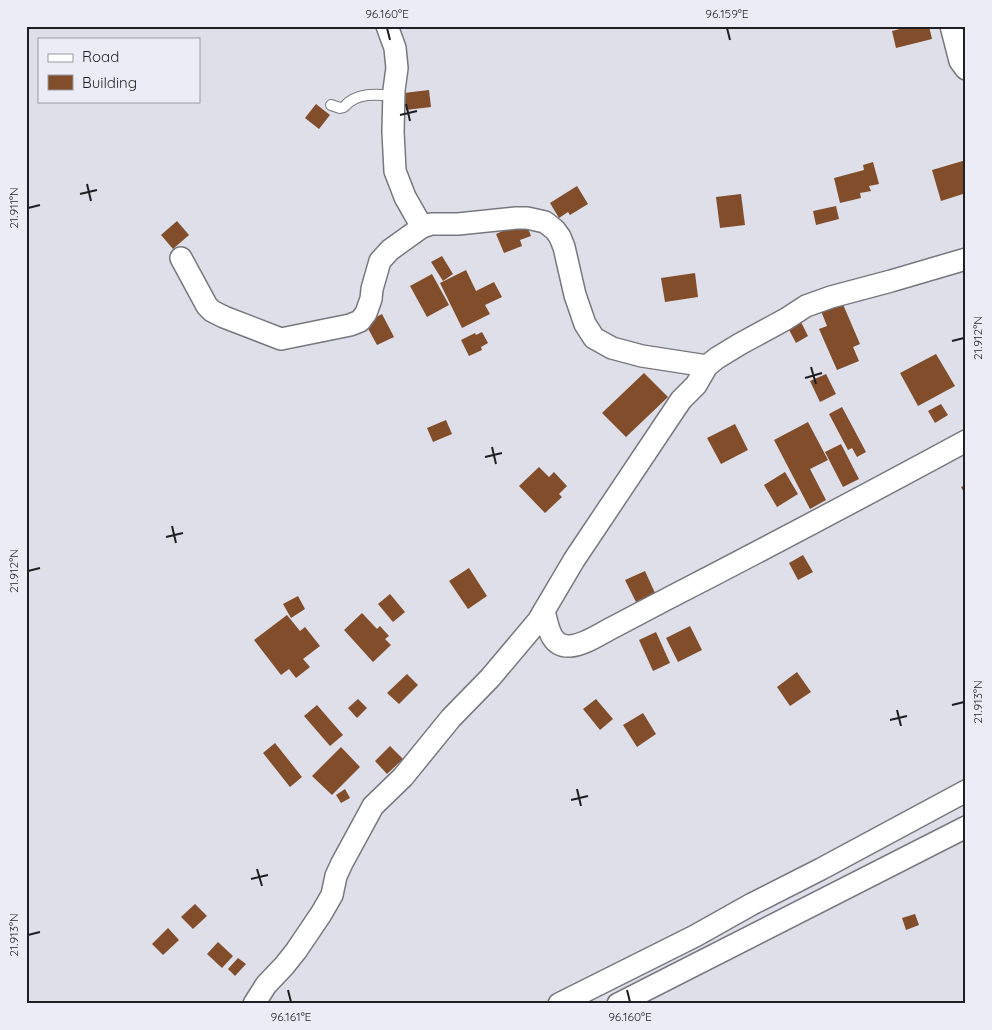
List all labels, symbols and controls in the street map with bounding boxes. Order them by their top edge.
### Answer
text: 96.160°E [365,6,409,21]
text: 96.159°E [705,6,749,21]
legend [38,38,200,102]
text: Road [82,47,119,66]
text: Building [82,73,137,92]
text: 21.911°N [6,187,21,229]
text: 21.912°N [970,316,985,360]
text: 21.912°N [6,549,21,593]
text: 21.913°N [970,680,985,724]
text: 21.913°N [6,913,21,957]
text: 96.161°E [271,1009,312,1024]
text: 96.160°E [608,1009,652,1024]

